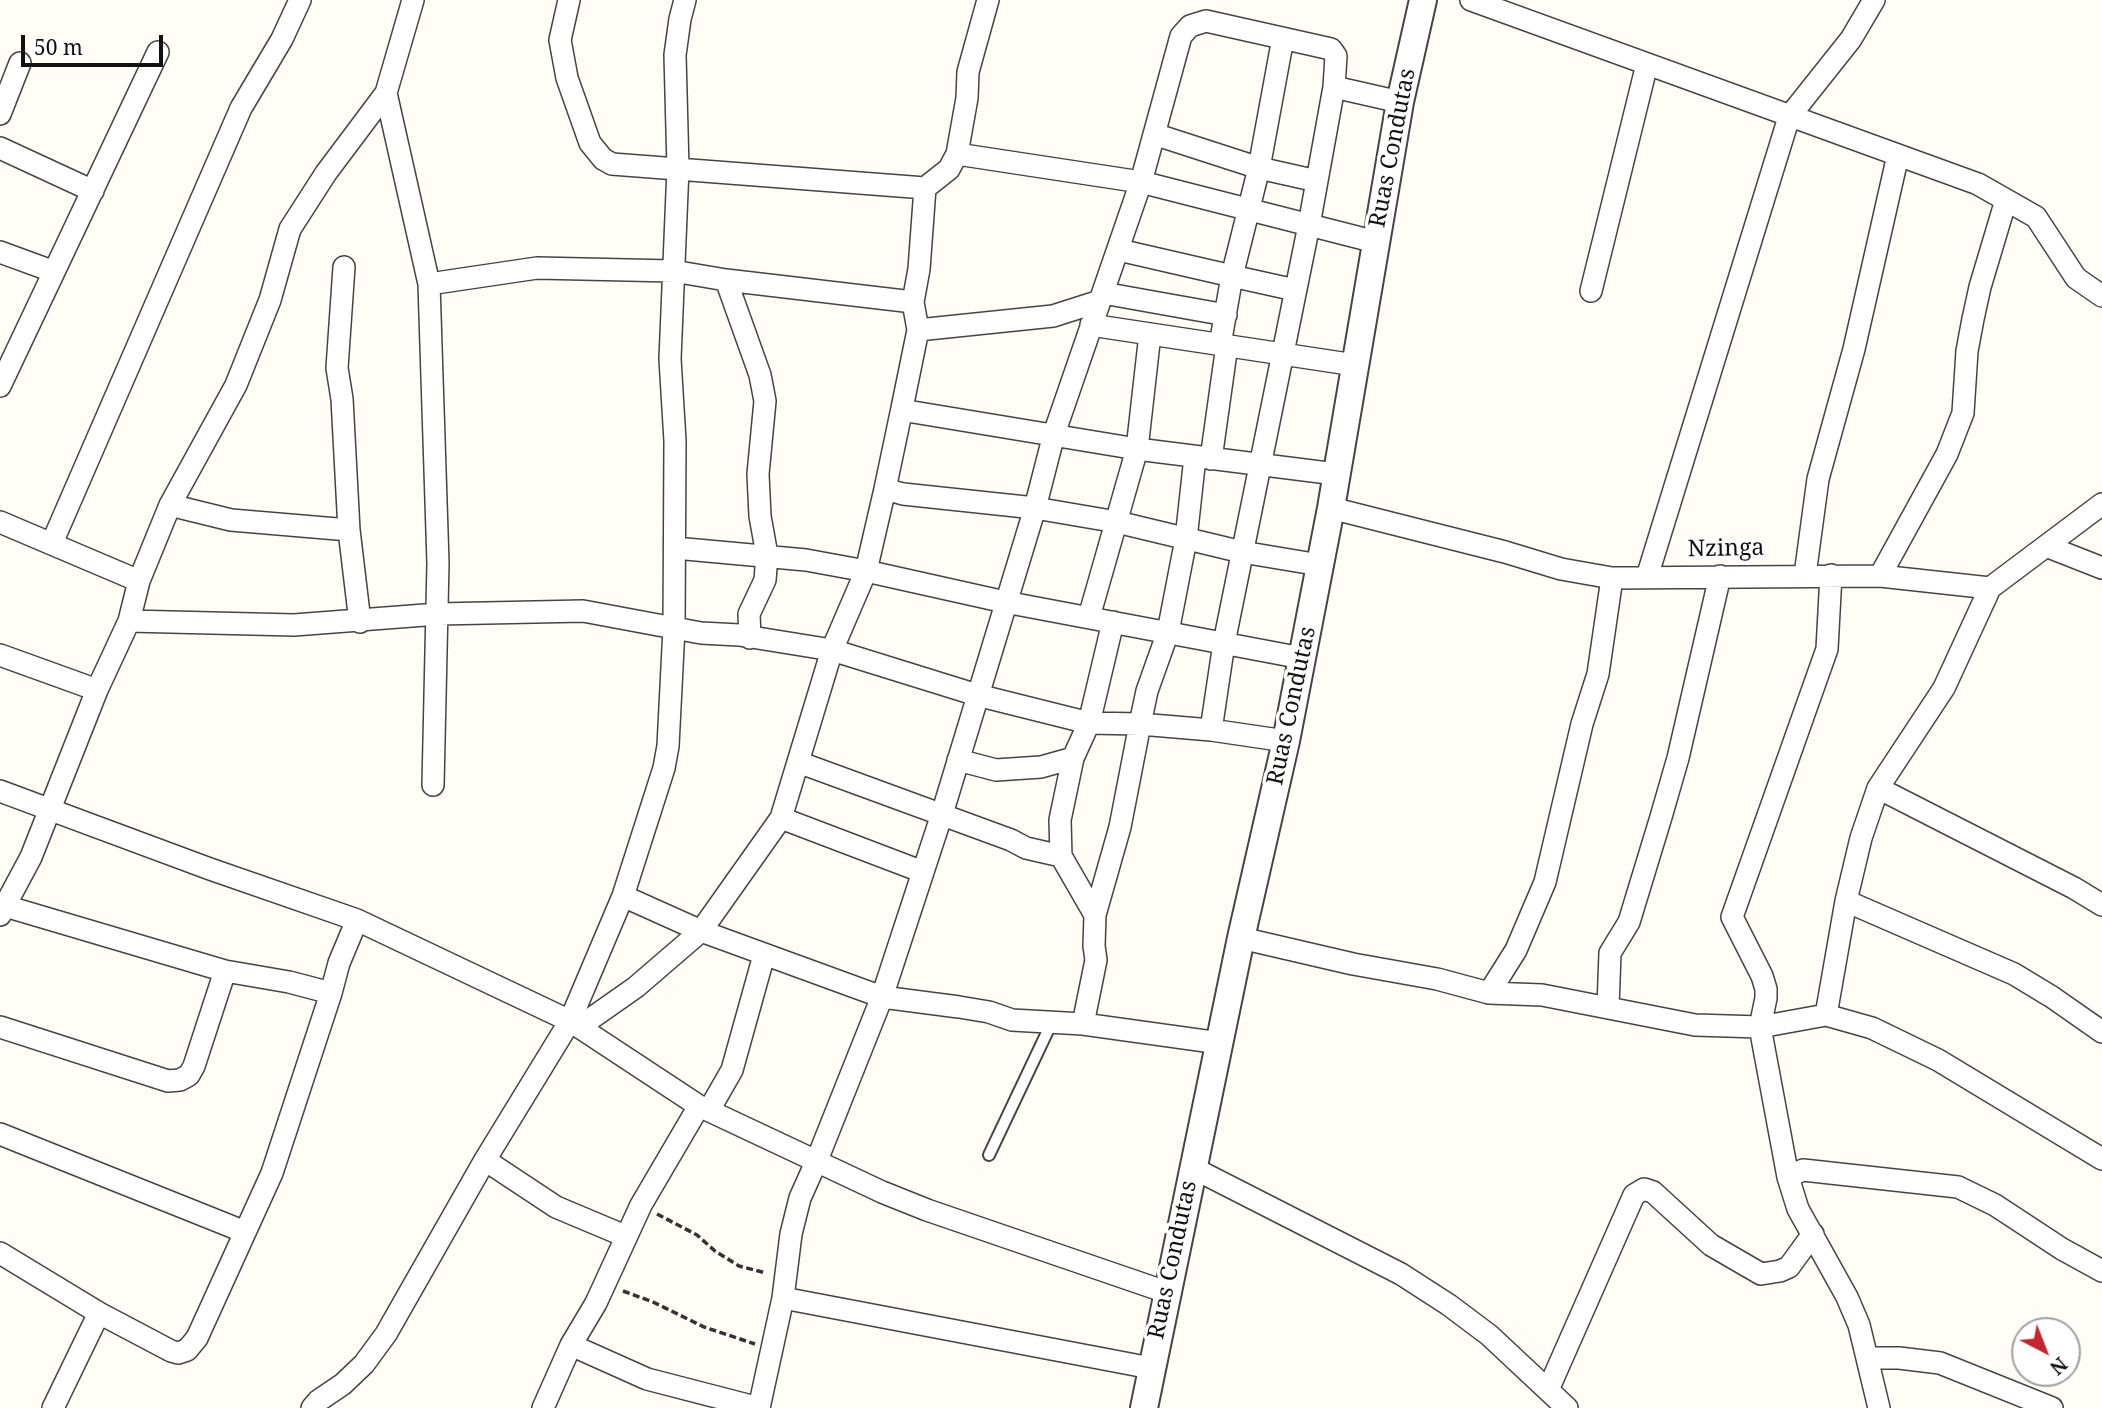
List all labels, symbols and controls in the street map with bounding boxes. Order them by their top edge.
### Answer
scale bar [24,21,166,65]
text: 50 m [34,33,83,61]
street label: Ruas Condutas [1364,66,1422,230]
street label: Nzinga [1687,535,1765,563]
street label: Ruas Condutas [1262,624,1322,788]
street label: Ruas Condutas [1143,1178,1203,1342]
north arrow [2011,1317,2081,1387]
text: N [2044,1351,2073,1381]

